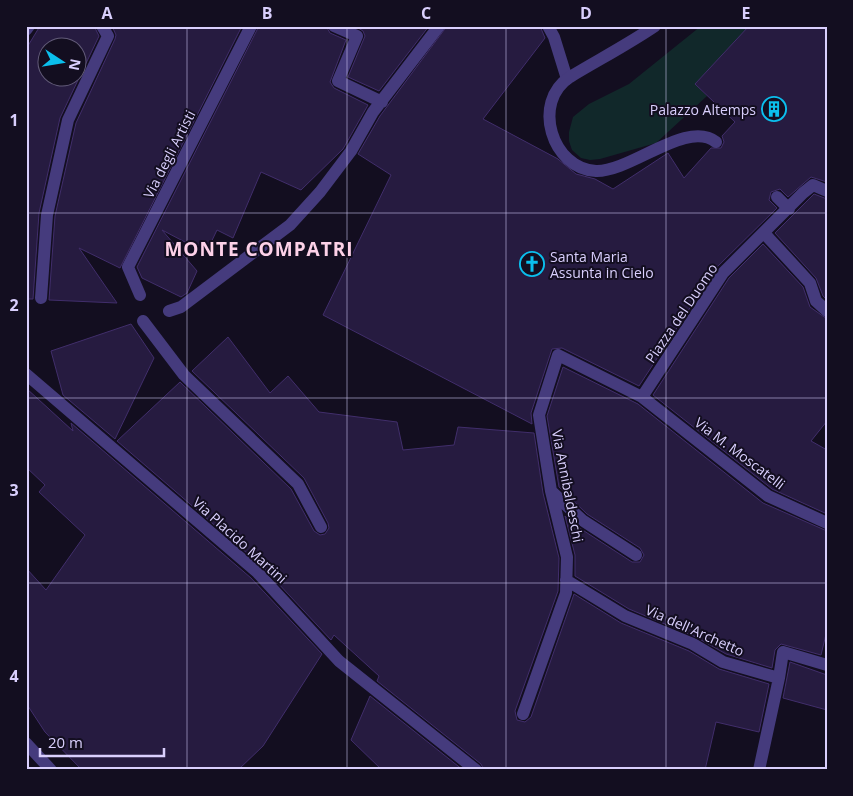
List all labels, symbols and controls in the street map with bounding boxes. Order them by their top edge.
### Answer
text: A [101,2,113,24]
text: B [262,2,272,24]
text: C [421,2,431,24]
text: D [580,2,592,24]
text: E [742,2,751,24]
north arrow [38,38,88,88]
text: N [65,57,86,72]
building icon: Palazzo Altemps [761,96,787,122]
place label: Palazzo Altemps [650,100,756,119]
street label: Via degli Artisti [139,107,199,201]
text: 1 [9,109,19,131]
district label: MONTE COMPATRI [164,236,354,262]
place label: Santa Maria Assunta in Cielo [550,247,654,282]
church icon: Santa Maria Assunta in Cielo [519,251,545,277]
street label: Piazza del Duomo [641,259,721,367]
text: 2 [9,294,19,316]
street label: Via M. Moscatelli [691,413,789,493]
street label: Via Annibaldeschi [548,428,588,544]
text: 3 [9,479,19,501]
street label: Via Placido Martini [189,493,291,587]
street label: Via dell'Archetto [643,600,747,660]
text: 4 [9,665,19,687]
scale bar [40,726,164,758]
text: 20 m [48,732,83,752]

